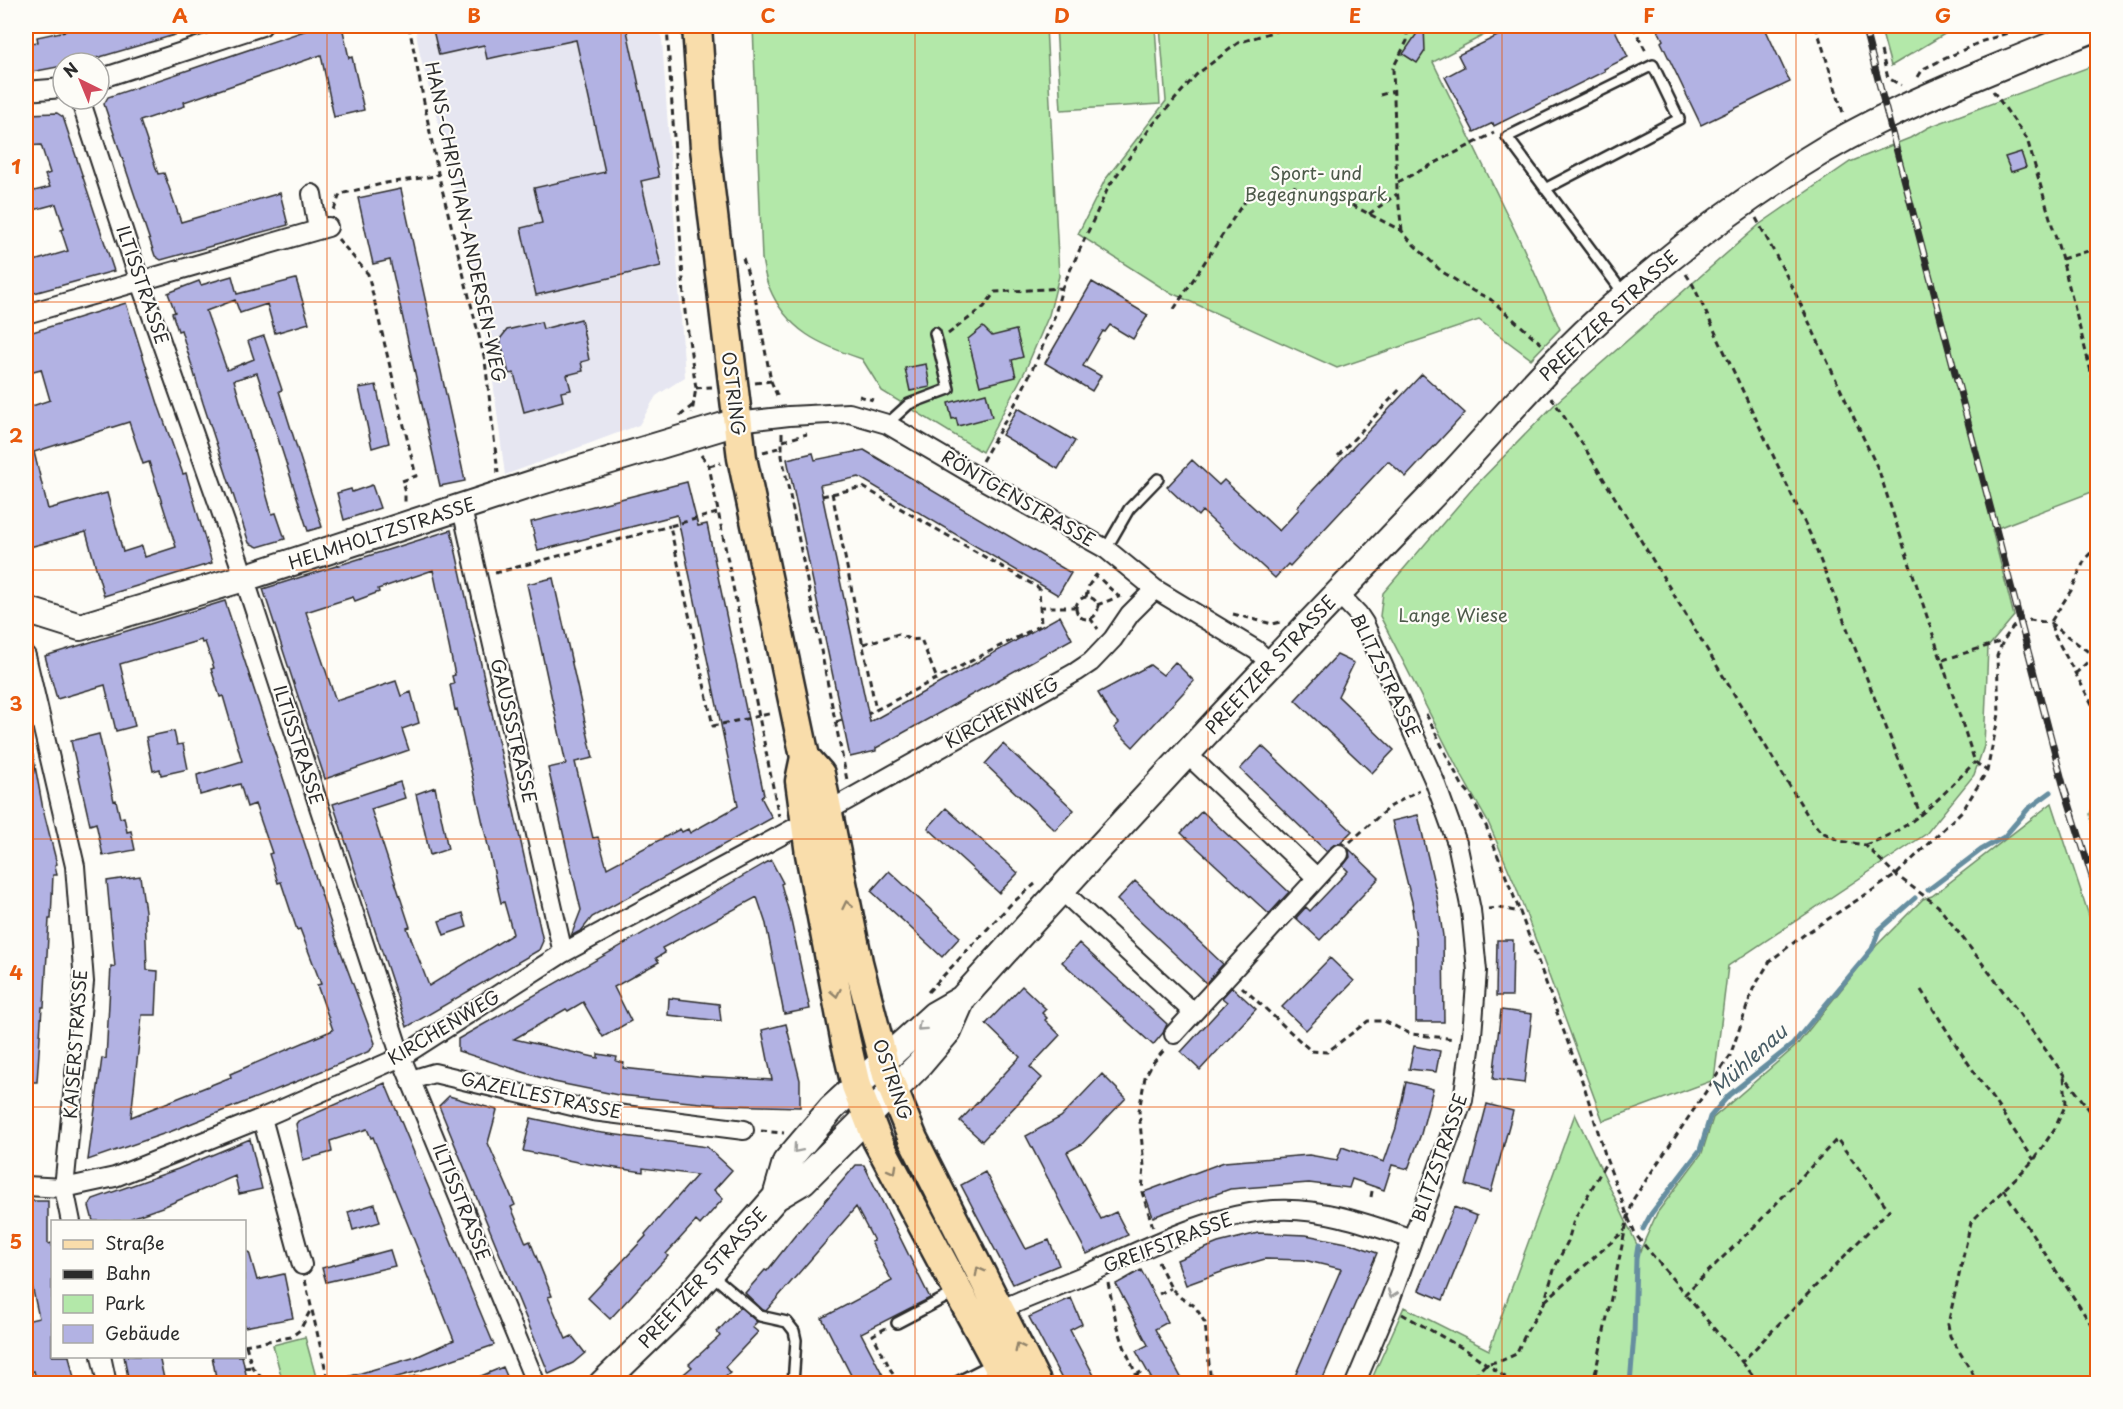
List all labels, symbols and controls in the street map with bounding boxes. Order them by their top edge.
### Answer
text: A [172,0,188,30]
text: B [467,0,481,30]
text: C [760,0,776,30]
text: D [1054,0,1070,30]
text: E [1349,0,1361,30]
text: F [1643,0,1655,30]
text: G [1935,0,1951,30]
north arrow [51,51,111,111]
text: N [57,56,83,82]
street label: HANS-CHRISTIAN-ANDERSEN-WEG [419,59,514,385]
text: 1 [11,151,21,181]
park label: Sport- und Begegnungspark [1244,159,1388,207]
street label: ILTISSTRASSE [110,221,176,348]
street label: PREETZER STRASSE [1532,243,1684,387]
street label: OSTRING [716,350,753,438]
text: 2 [9,420,23,450]
street label: RÖNTGENSTRASSE [937,443,1101,553]
street label: HELMHOLTZSTRASSE [284,490,479,576]
street label: PREETZER STRASSE [1198,588,1342,740]
park label: Lange Wiese [1398,601,1508,628]
street label: BLITZSTRASSE [1345,609,1428,742]
street label: GAUSSSTRASSE [485,656,544,806]
street label: KIRCHENWEG [939,669,1064,754]
street label: ILTISSTRASSE [267,681,331,808]
text: 3 [9,688,23,718]
one-way arrow [841,900,854,910]
text: 4 [9,957,23,987]
street label: KAISERSTRASSE [56,968,93,1120]
street label: KIRCHENWEG [382,982,505,1071]
one-way arrow [829,988,842,998]
water label: Mühlenau [1703,1015,1795,1102]
one-way arrow [917,1020,927,1031]
street label: OSTRING [867,1035,920,1124]
street label: GAZELLESTRASSE [458,1064,624,1125]
street label: BLITZSTRASSE [1404,1089,1473,1226]
street label: ILTISSTRASSE [427,1139,498,1264]
one-way arrow [793,1142,804,1153]
one-way arrow [886,1164,897,1175]
street label: PREETZER STRASSE [631,1201,773,1353]
street label: GREIFSTRASSE [1099,1205,1236,1279]
legend [51,1220,246,1358]
text: 5 [10,1226,22,1256]
text: Straße [105,1229,165,1256]
text: Bahn [105,1259,151,1286]
one-way arrow [975,1267,987,1278]
one-way arrow [1387,1288,1399,1299]
text: Park [105,1289,145,1316]
text: Gebäude [105,1319,180,1346]
one-way arrow [1014,1342,1026,1353]

